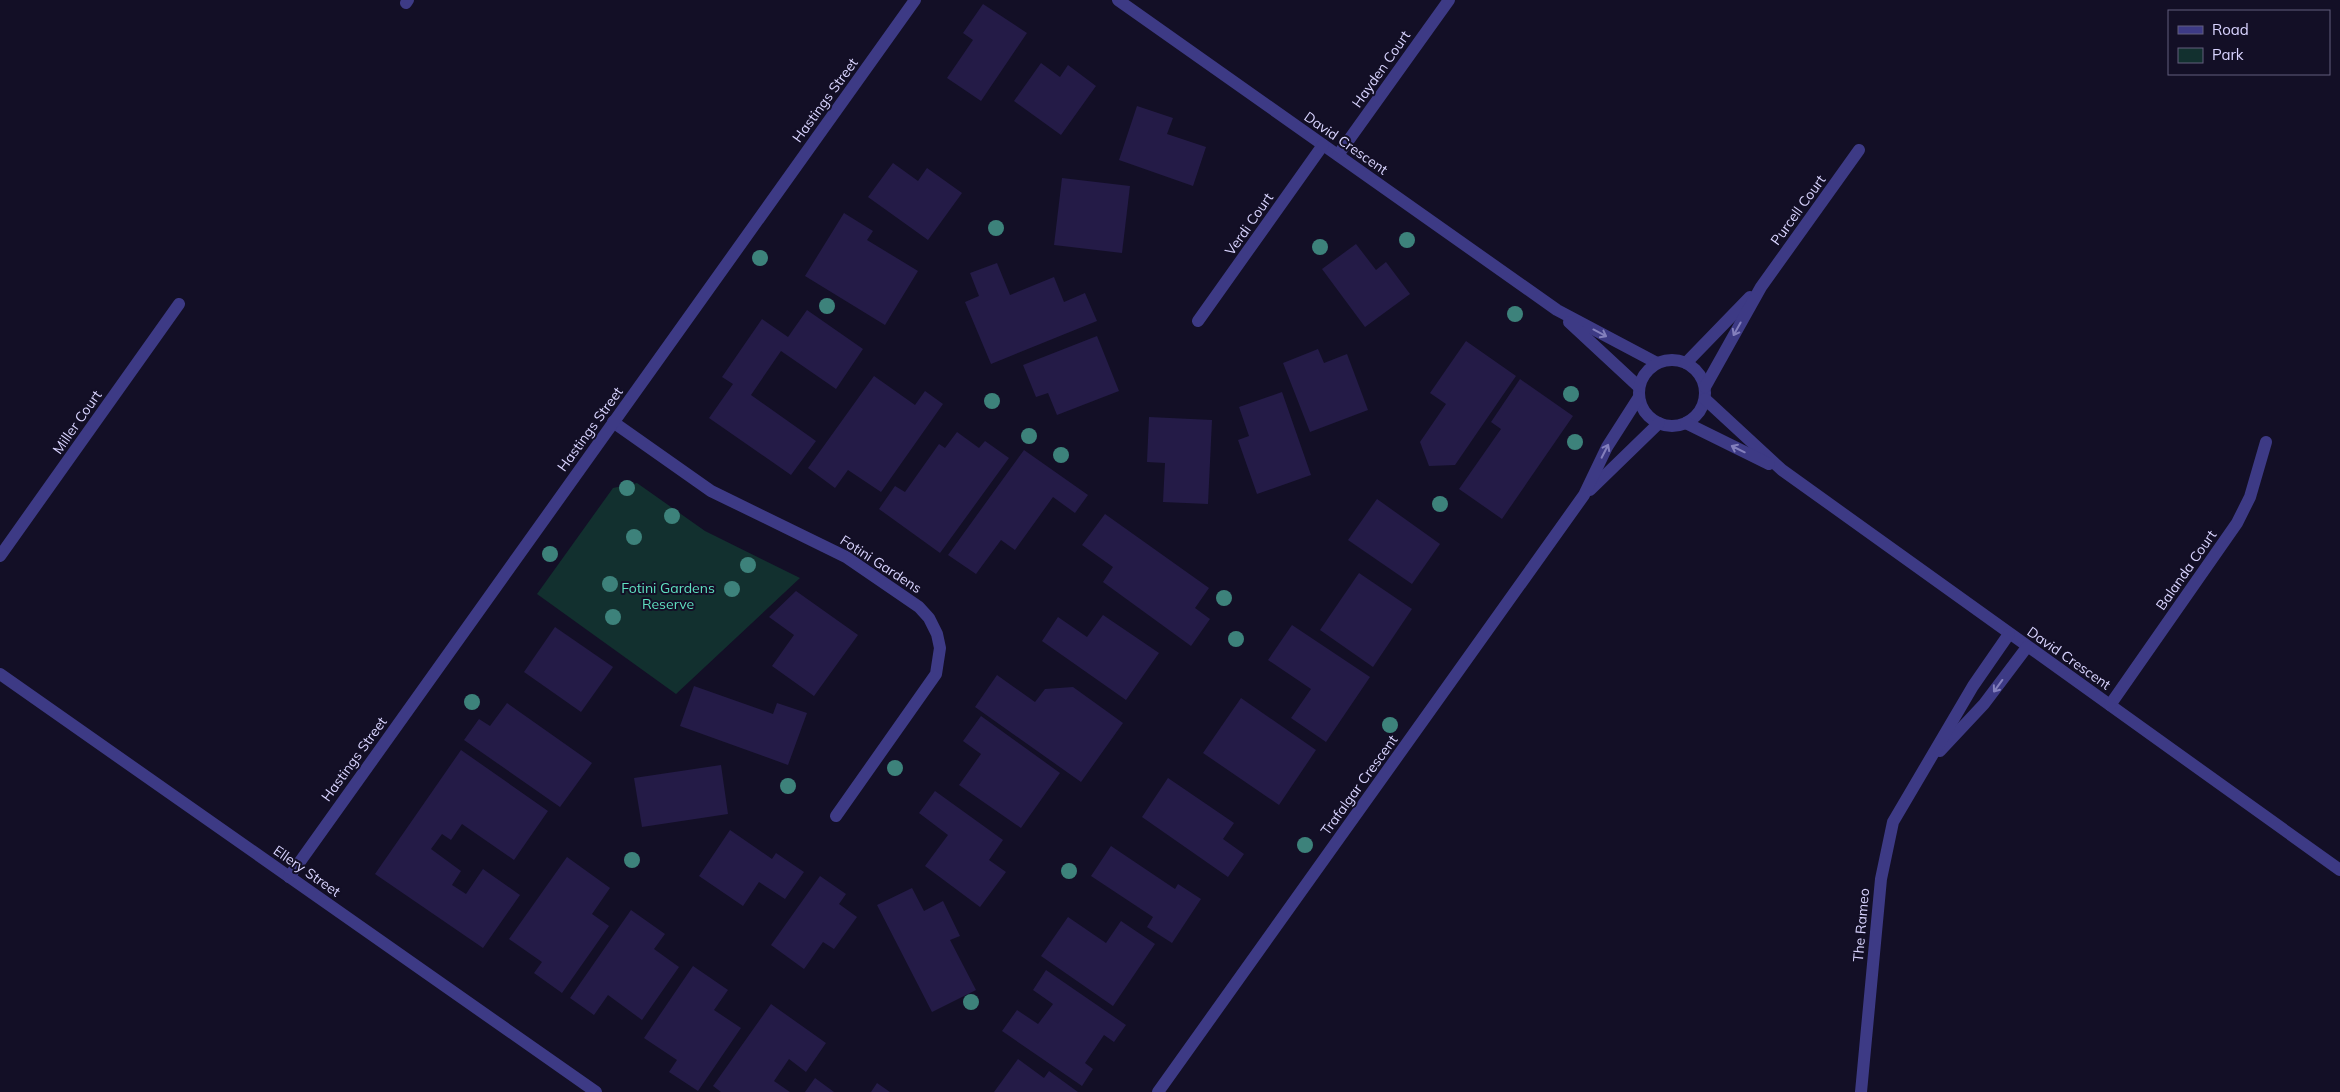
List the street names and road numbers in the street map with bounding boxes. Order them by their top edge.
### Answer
street label: Hayden Court [1348,27,1414,111]
street label: Hastings Street [788,54,862,146]
street label: David Crescent [1301,107,1391,179]
street label: Purcell Court [1767,171,1830,249]
street label: Verdi Court [1221,189,1277,259]
street label: Hastings Street [553,383,627,475]
street label: Miller Court [48,387,106,457]
street label: Balanda Court [2152,526,2220,614]
street label: Fotini Gardens [837,531,925,597]
street label: David Crescent [2024,622,2114,694]
street label: Hastings Street [317,713,391,805]
street label: Trafalgar Crescent [1317,731,1401,839]
street label: Ellery Street [270,841,344,901]
street label: The Rameo [1849,887,1873,963]

